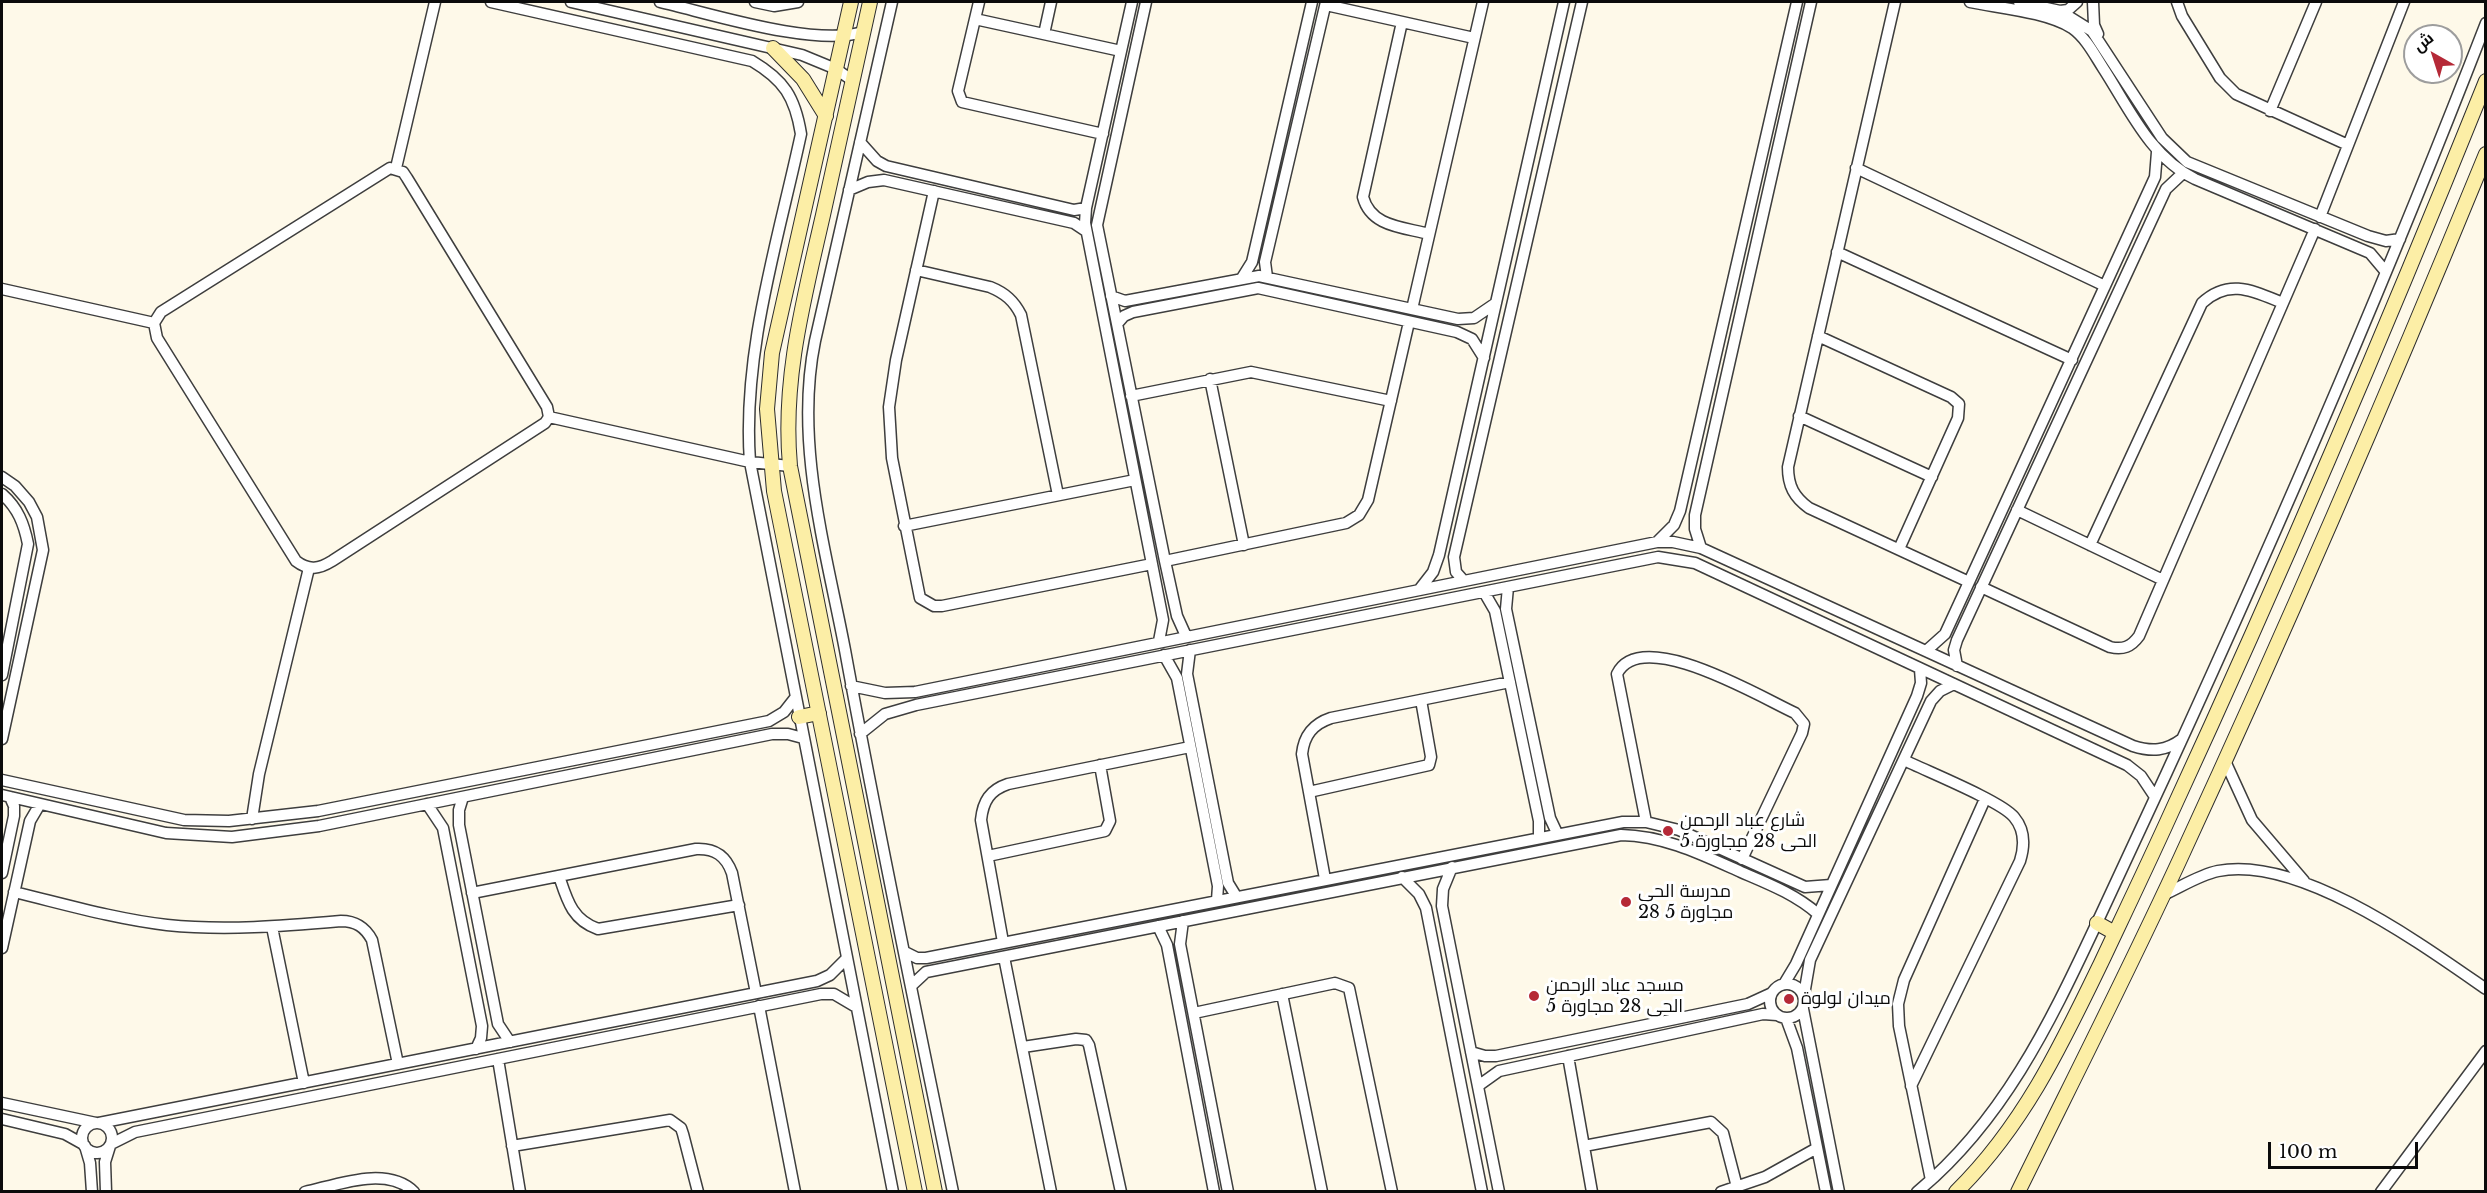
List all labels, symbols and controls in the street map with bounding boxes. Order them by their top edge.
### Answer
north arrow [2403,24,2463,84]
text: ش [2409,27,2437,56]
place label: شارع عباد الرحمن الحى 28 مجاورة 5 [1680,810,1817,852]
marker: شارع عباد الرحمن الحى 28 مجاورة 5 [1661,824,1675,838]
place label: مدرسة الحى 28 مجاورة 5 [1638,881,1733,924]
marker: مدرسة الحى 28 مجاورة 5 [1619,895,1633,909]
place label: مسجد عباد الرحمن الحى 28 مجاورة 5 [1546,975,1684,1018]
place label: ميدان لولوة [1801,988,1891,1010]
marker: مسجد عباد الرحمن الحى 28 مجاورة 5 [1527,989,1541,1003]
marker: ميدان لولوة [1782,992,1796,1006]
scale bar [2271,1130,2421,1168]
text: 100 m [2279,1141,2337,1163]

